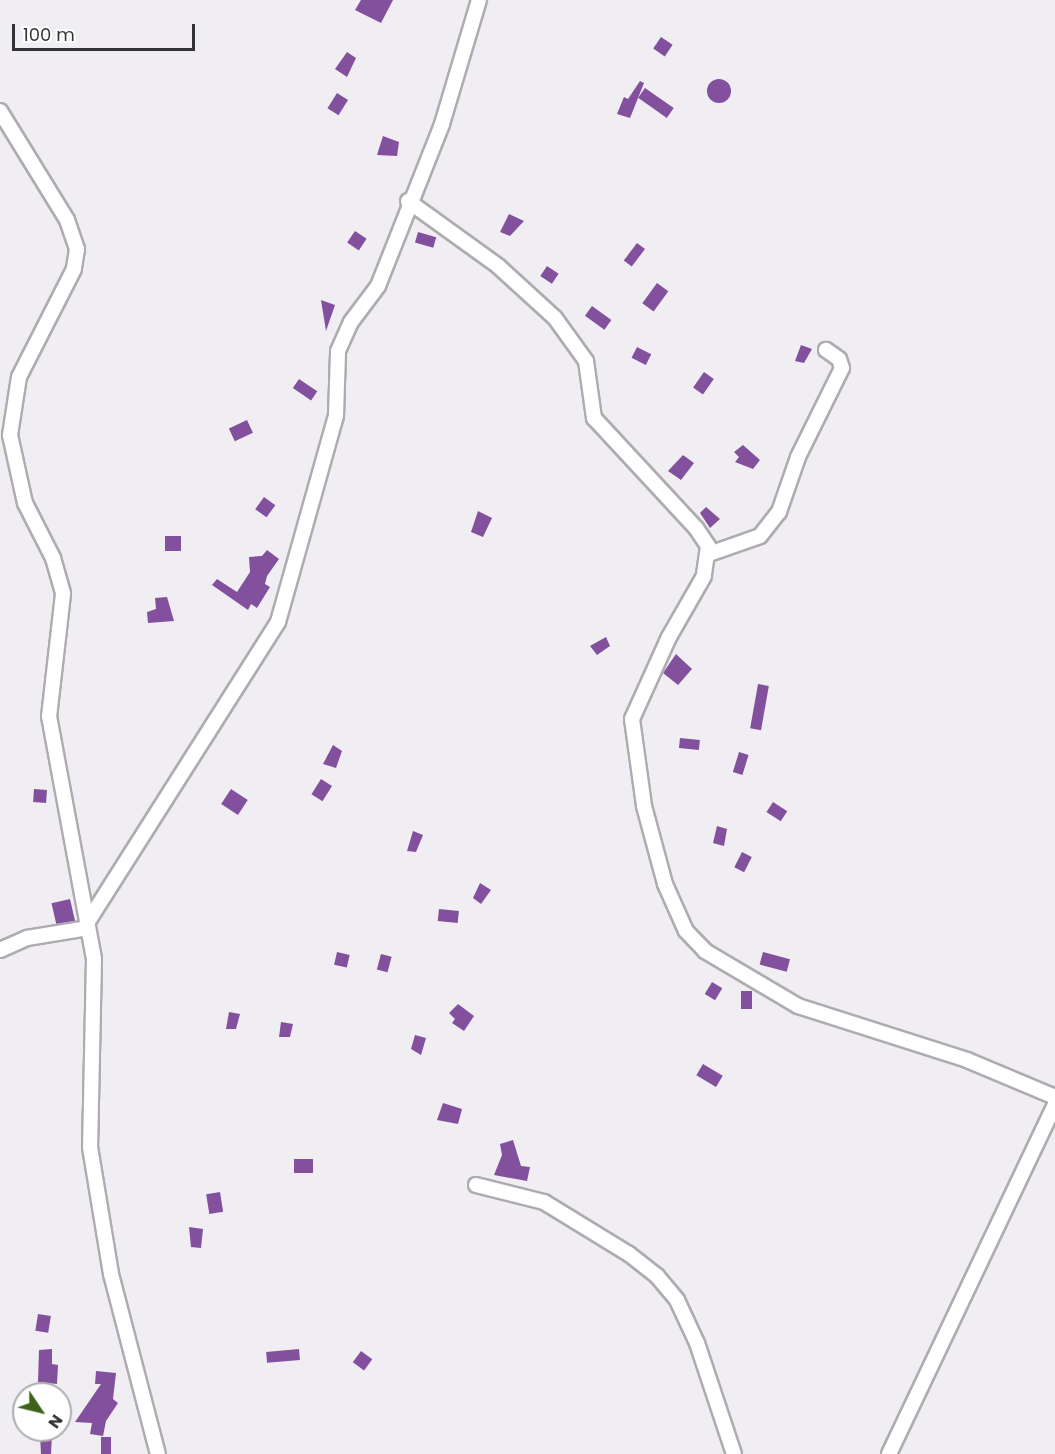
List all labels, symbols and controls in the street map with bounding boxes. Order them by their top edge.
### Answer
scale bar [15,12,198,50]
text: 100 m [23,22,75,47]
north arrow [12,1382,72,1442]
text: N [43,1410,68,1433]

